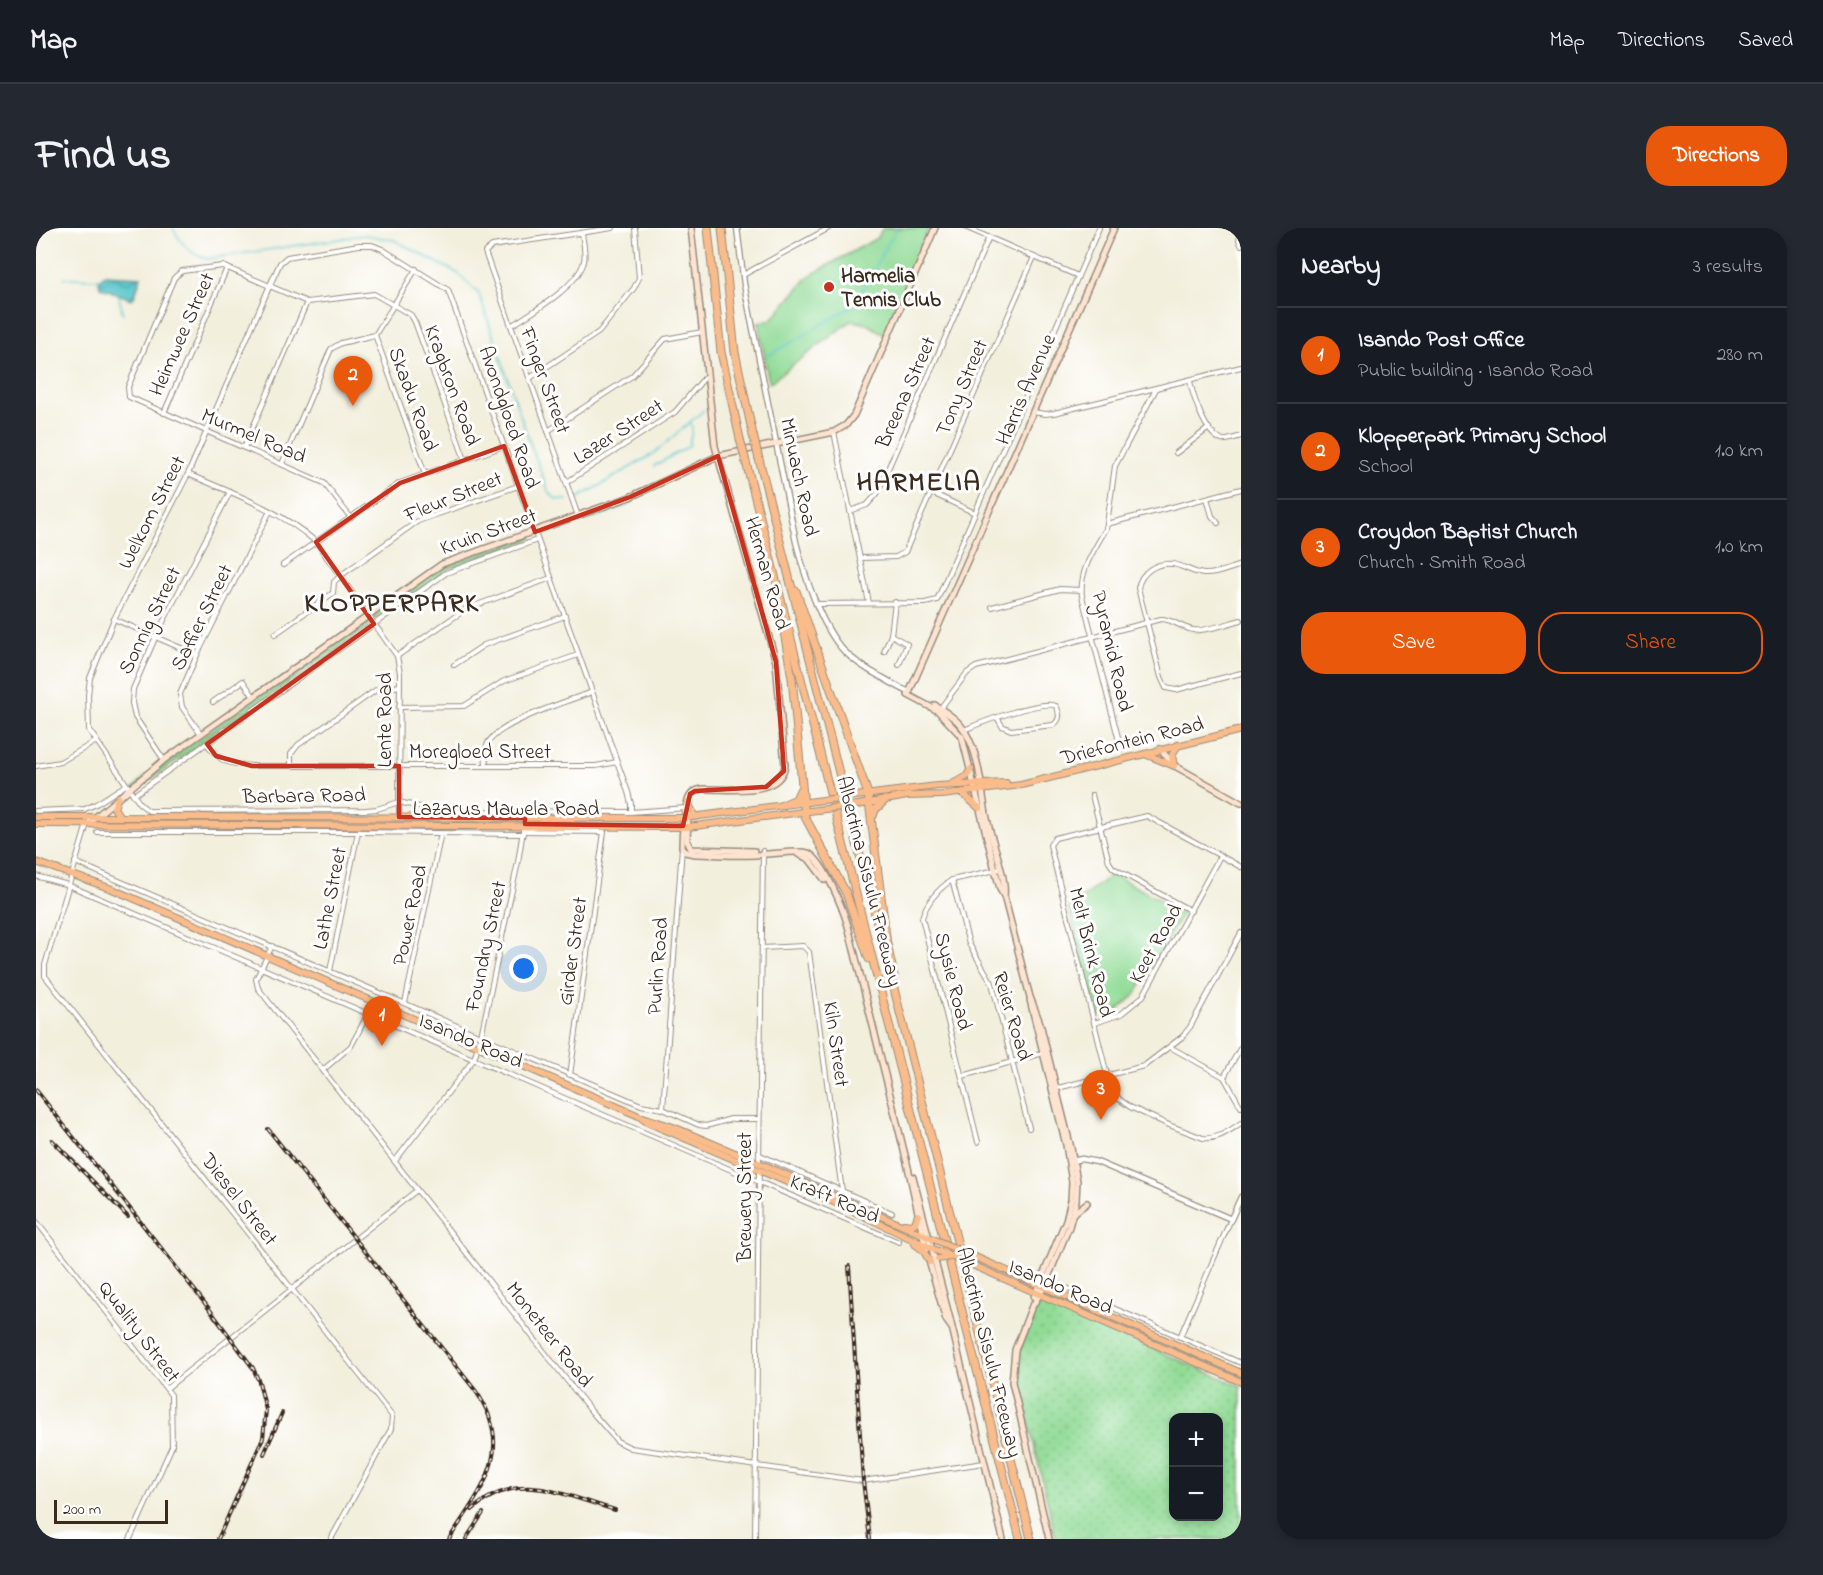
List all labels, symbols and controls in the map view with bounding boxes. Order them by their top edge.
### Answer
text: Map [30,21,77,62]
text: Map [1549,26,1585,56]
text: Directions [1618,26,1705,56]
text: Saved [1738,26,1793,56]
text: Find us [36,126,171,187]
button: Directions [1646,126,1787,186]
text: Nearby [1301,248,1380,286]
text: 3 results [1693,253,1763,282]
place label: Harmelia Tennis Club [841,262,942,316]
street label: Heimwee Street [142,268,223,401]
marker: Harmelia Tennis Club [822,280,836,294]
street label: Kragbron Road [414,321,487,451]
street label: Finger Street [509,322,577,439]
text: Isando Post Office [1358,325,1524,357]
street label: Harris Avenue [989,329,1065,450]
street label: Breena Street [868,332,945,454]
street label: Tony Street [929,335,998,442]
text: 1 [1317,341,1324,370]
text: 280 m [1716,341,1763,370]
street label: Avondgloed Road [468,342,547,494]
street label: Skadu Road [379,343,445,456]
pin: 2 [334,356,372,406]
text: Public building · Isando Road [1358,357,1593,386]
street label: Lazer Street [568,392,670,473]
street label: Murmel Road [196,401,311,472]
street label: Minuach Road [771,415,825,540]
text: Klopperpark Primary School [1358,421,1606,453]
text: 2 [1316,437,1325,466]
text: 1.0 km [1715,437,1763,466]
street label: Welkom Street [111,451,194,575]
text: School [1358,453,1413,482]
district label: HARMELIA [857,464,981,503]
street label: Fleur Street [399,465,507,531]
street label: Kruin Street [436,502,541,564]
street label: Herman Road [736,513,797,634]
text: Croydon Baptist Church [1358,517,1578,549]
text: 3 [1316,533,1325,562]
text: 1.0 km [1715,533,1763,562]
text: Church · Smith Road [1358,549,1525,578]
street label: Saffier Street [164,560,241,676]
street label: Sonnig Street [112,562,192,681]
district label: KLOPPERPARK [304,585,480,624]
street label: Pyramid Road [1081,588,1140,715]
button: Save [1301,612,1526,674]
button: Share [1538,612,1763,674]
street label: Lente Road [371,672,401,767]
street label: Driefontein Road [1057,710,1207,774]
street label: Moregloed Street [409,738,551,770]
street label: Albertina Sisulu Freeway [825,773,909,990]
street label: Barbara Road [241,781,366,813]
street label: Lazarus Mawela Road [413,795,600,825]
street label: Lathe Street [306,845,356,952]
street label: Power Road [386,862,436,969]
street label: Foundry Street [458,878,517,1016]
street label: Melt Brink Road [1059,884,1121,1021]
street label: Girder Street [552,895,596,1008]
street label: Keet Road [1123,898,1191,989]
street label: Purlin Road [641,916,677,1016]
street label: Sysie Road [923,929,979,1034]
your location [509,954,538,983]
street label: Reier Road [983,968,1039,1065]
pin: 1 [362,996,402,1046]
street label: Kiln Street [814,1000,856,1089]
street label: Isando Road [413,1006,527,1077]
pin: 3 [1082,1070,1120,1120]
street label: Brewery Street [731,1132,763,1263]
street label: Diesel Street [192,1147,284,1253]
street label: Kraft Road [785,1167,884,1232]
street label: Albertina Sisulu Freeway [945,1244,1029,1461]
street label: Isando Road [1003,1252,1117,1323]
street label: Quality Street [88,1275,187,1391]
street label: Moneteer Road [498,1276,599,1395]
map controls [1169,1413,1223,1521]
button: + [1169,1413,1223,1467]
button: − [1169,1467,1223,1521]
scale bar [54,1497,168,1524]
text: 200 m [63,1498,101,1522]

